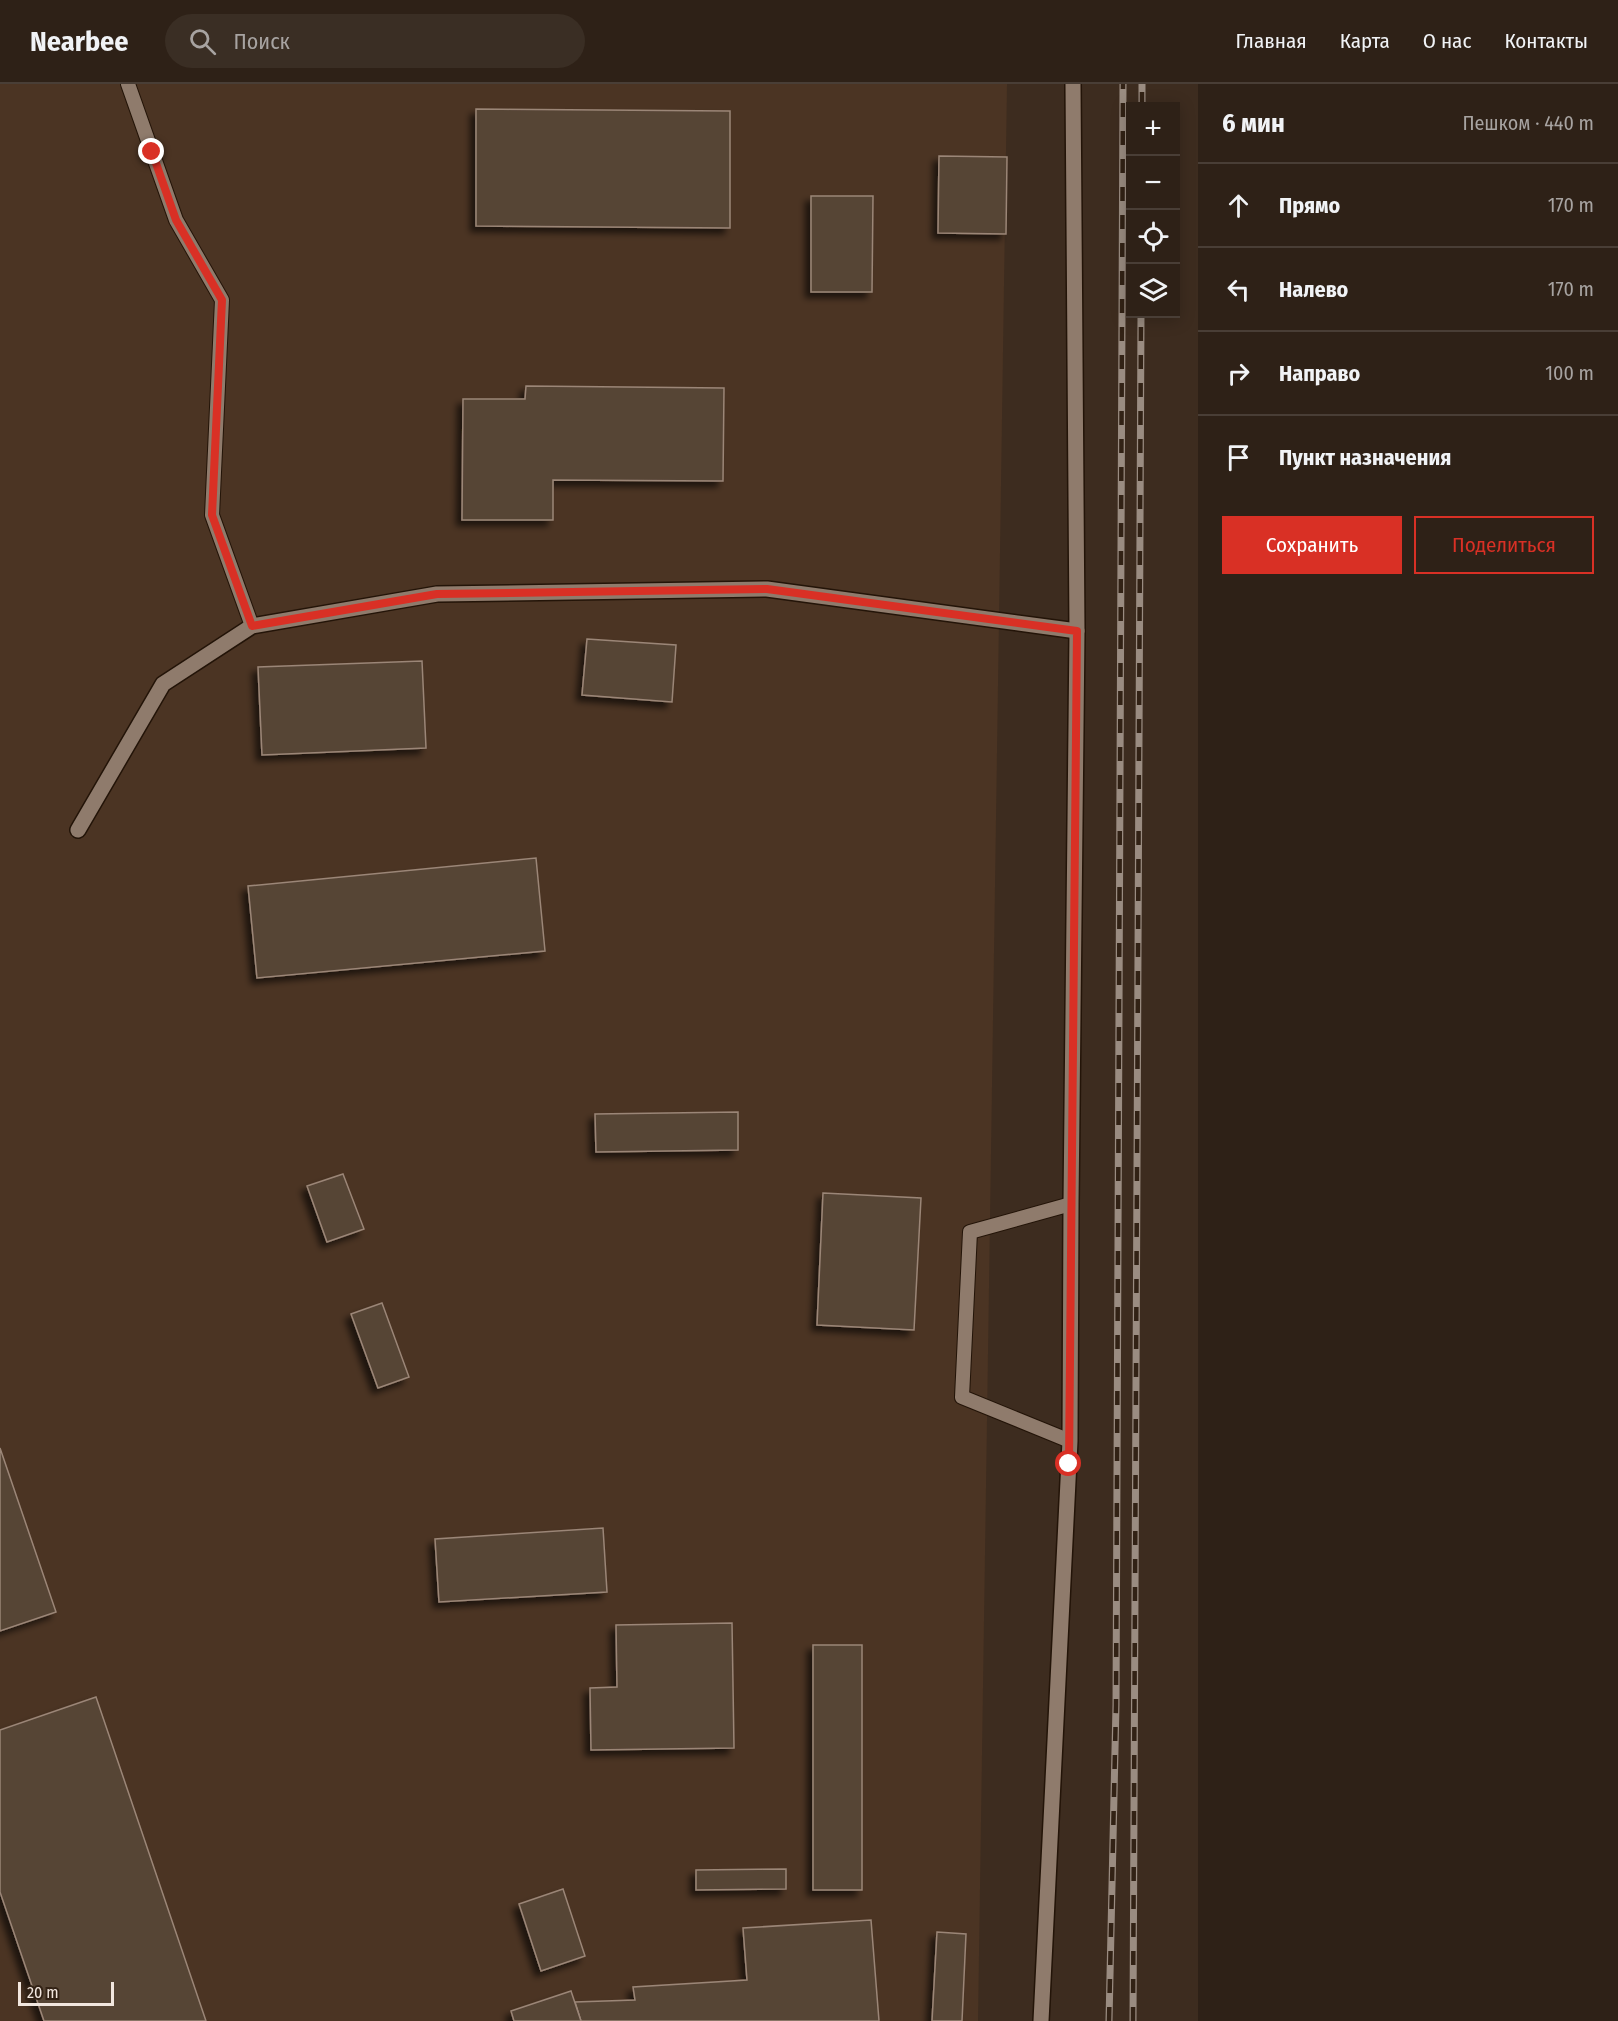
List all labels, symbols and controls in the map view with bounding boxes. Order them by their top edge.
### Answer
search box [165,14,585,68]
text: Nearbee [30,25,129,58]
icon: search [186,25,219,58]
text: Поиск [234,28,290,55]
text: Главная [1236,28,1307,54]
text: Карта [1340,28,1390,54]
text: О нас [1423,28,1471,54]
text: Контакты [1504,28,1588,54]
map controls [1126,102,1180,318]
button: + [1126,102,1180,156]
text: 6 мин [1222,108,1285,139]
text: Пешком · 440 m [1462,111,1594,135]
route end [138,138,164,164]
button: − [1126,156,1180,210]
icon: ahead [1222,189,1255,222]
text: Прямо [1279,192,1340,219]
text: 170 m [1548,193,1594,217]
button: locate [1126,210,1180,264]
button: layers [1126,264,1180,318]
icon: left [1222,273,1255,306]
text: Налево [1279,276,1348,303]
text: 170 m [1548,277,1594,301]
icon: right [1222,357,1255,390]
text: Направо [1279,360,1360,387]
text: 100 m [1545,361,1594,385]
icon: arrive [1222,441,1255,474]
text: Пункт назначения [1279,444,1451,471]
button: Сохранить [1222,516,1402,574]
button: Поделиться [1414,516,1594,574]
route start [1055,1450,1081,1476]
scale bar [18,1979,114,2006]
text: 20 m [27,1983,58,2002]

